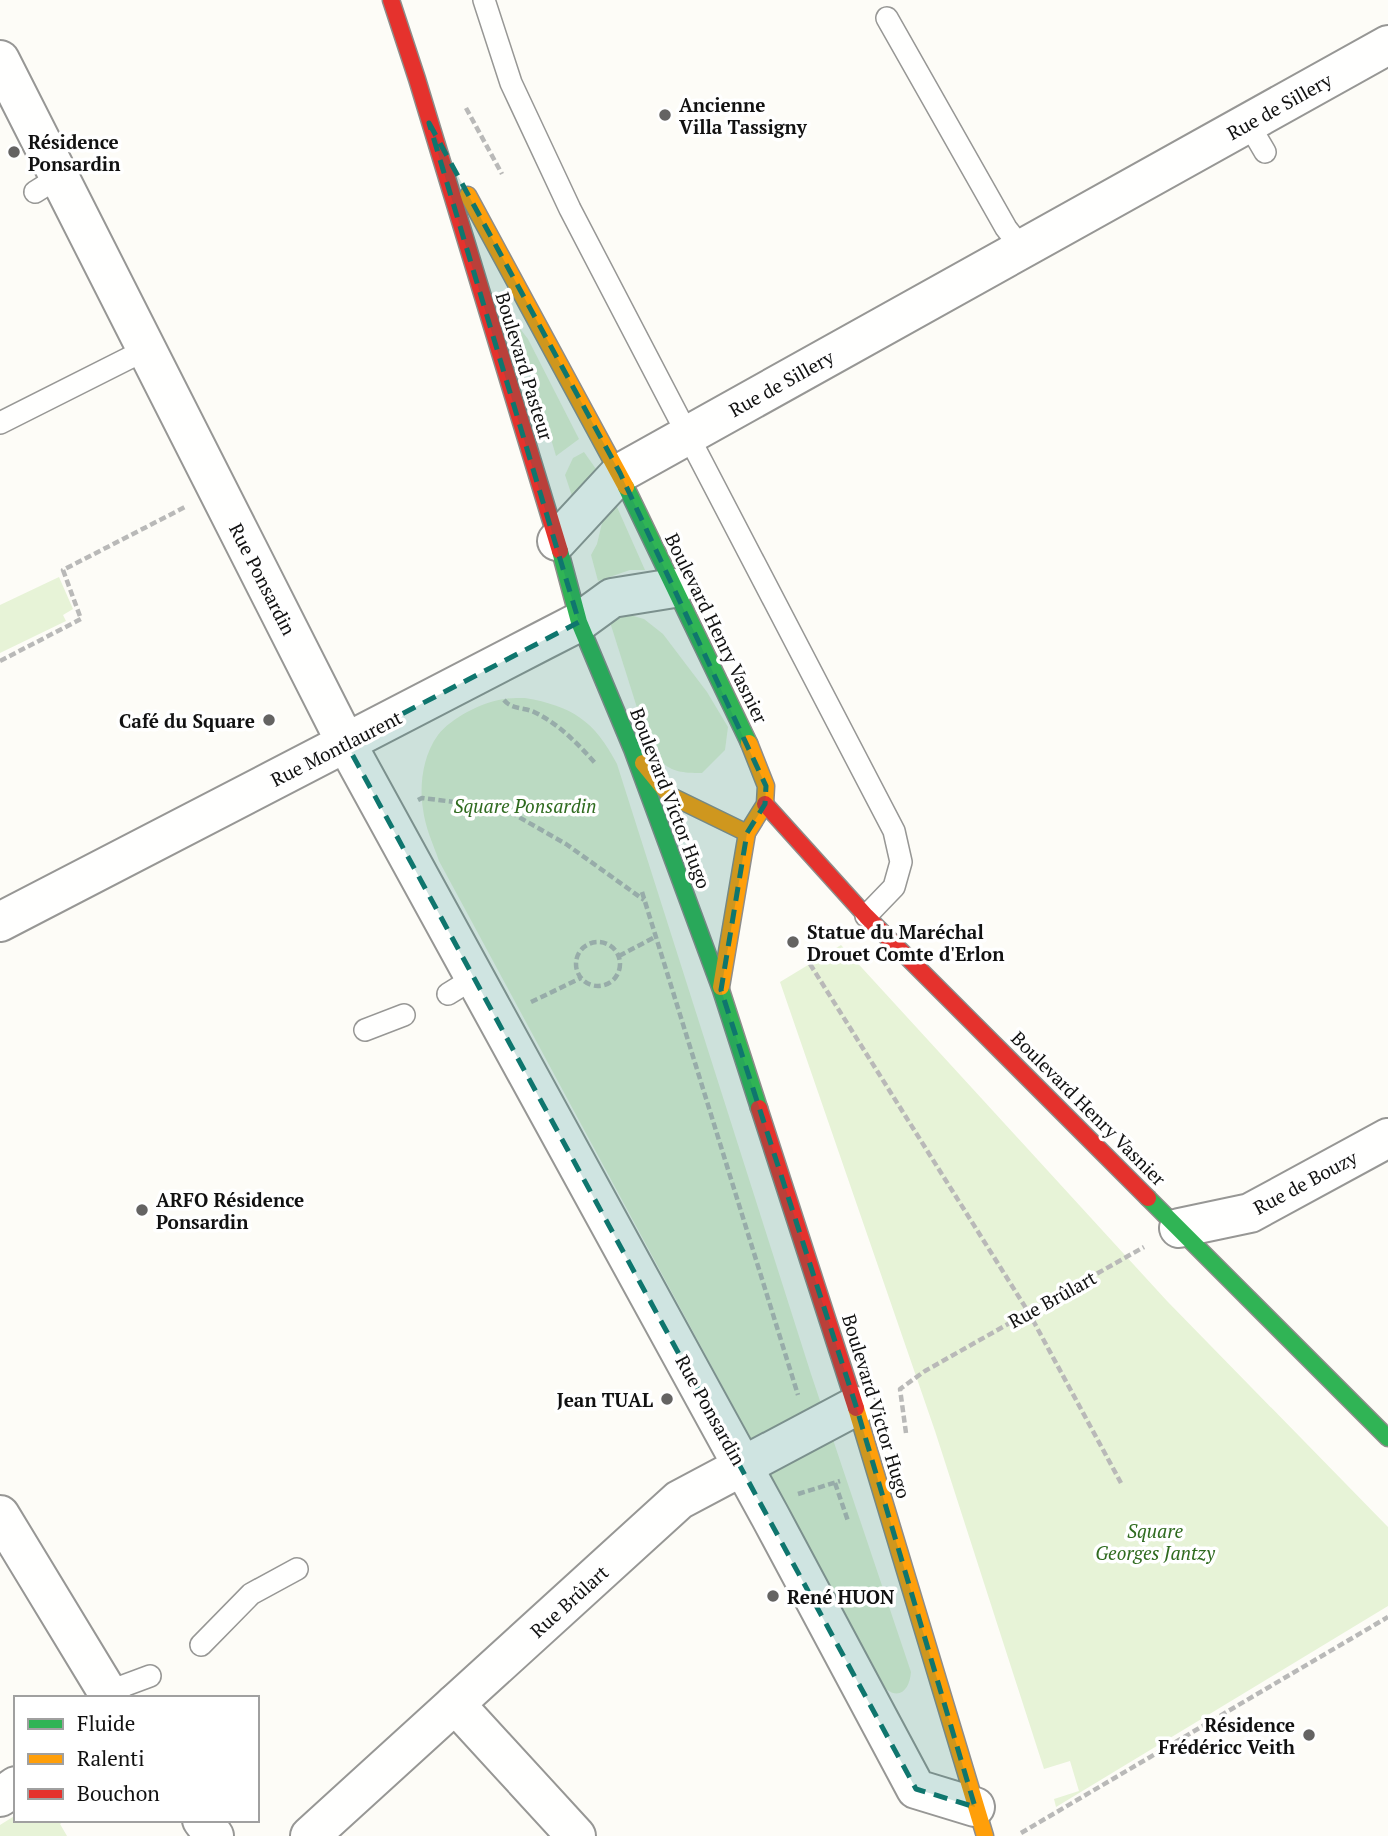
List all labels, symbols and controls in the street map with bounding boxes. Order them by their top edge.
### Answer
street label: Rue de Sillery [1222,67,1336,145]
place label: Ancienne Villa Tassigny [679,92,808,139]
marker: Ancienne Villa Tassigny [657,107,673,123]
place label: Résidence Ponsardin [28,129,121,176]
marker: Résidence Ponsardin [6,144,22,160]
street label: Boulevard Pasteur [491,289,560,444]
street label: Rue de Sillery [724,344,838,422]
street label: Rue Ponsardin [224,519,302,639]
street label: Boulevard Henry Vasnier [660,529,774,728]
street label: Rue Montlaurent [266,704,406,792]
street label: Boulevard Victor Hugo [625,704,717,892]
place label: Café du Square [119,708,255,733]
marker: Café du Square [261,712,277,728]
park label: Square Ponsardin [453,793,597,818]
place label: Statue du Maréchal Drouet Comte d'Erlon [807,919,1005,966]
marker: Statue du Maréchal Drouet Comte d'Erlon [785,934,801,950]
street label: Boulevard Henry Vasnier [1006,1025,1172,1191]
street label: Rue de Bouzy [1249,1144,1361,1220]
place label: ARFO Résidence Ponsardin [156,1187,304,1234]
marker: ARFO Résidence Ponsardin [134,1202,150,1218]
street label: Rue Brûlart [1004,1265,1100,1333]
street label: Boulevard Victor Hugo [837,1311,917,1501]
street label: Rue Ponsardin [670,1350,752,1470]
place label: Jean TUAL [557,1387,653,1412]
marker: Jean TUAL [659,1391,675,1407]
park label: Square Georges Jantzy [1095,1518,1216,1565]
street label: Rue Brûlart [525,1559,613,1643]
place label: René HUON [787,1584,895,1609]
marker: René HUON [765,1588,781,1604]
legend [14,1696,259,1822]
text: Fluide [77,1709,135,1737]
place label: Résidence Frédéricc Veith [1158,1712,1295,1759]
marker: Résidence Frédéricc Veith [1301,1727,1317,1743]
text: Ralenti [77,1744,144,1772]
text: Bouchon [77,1779,160,1807]

